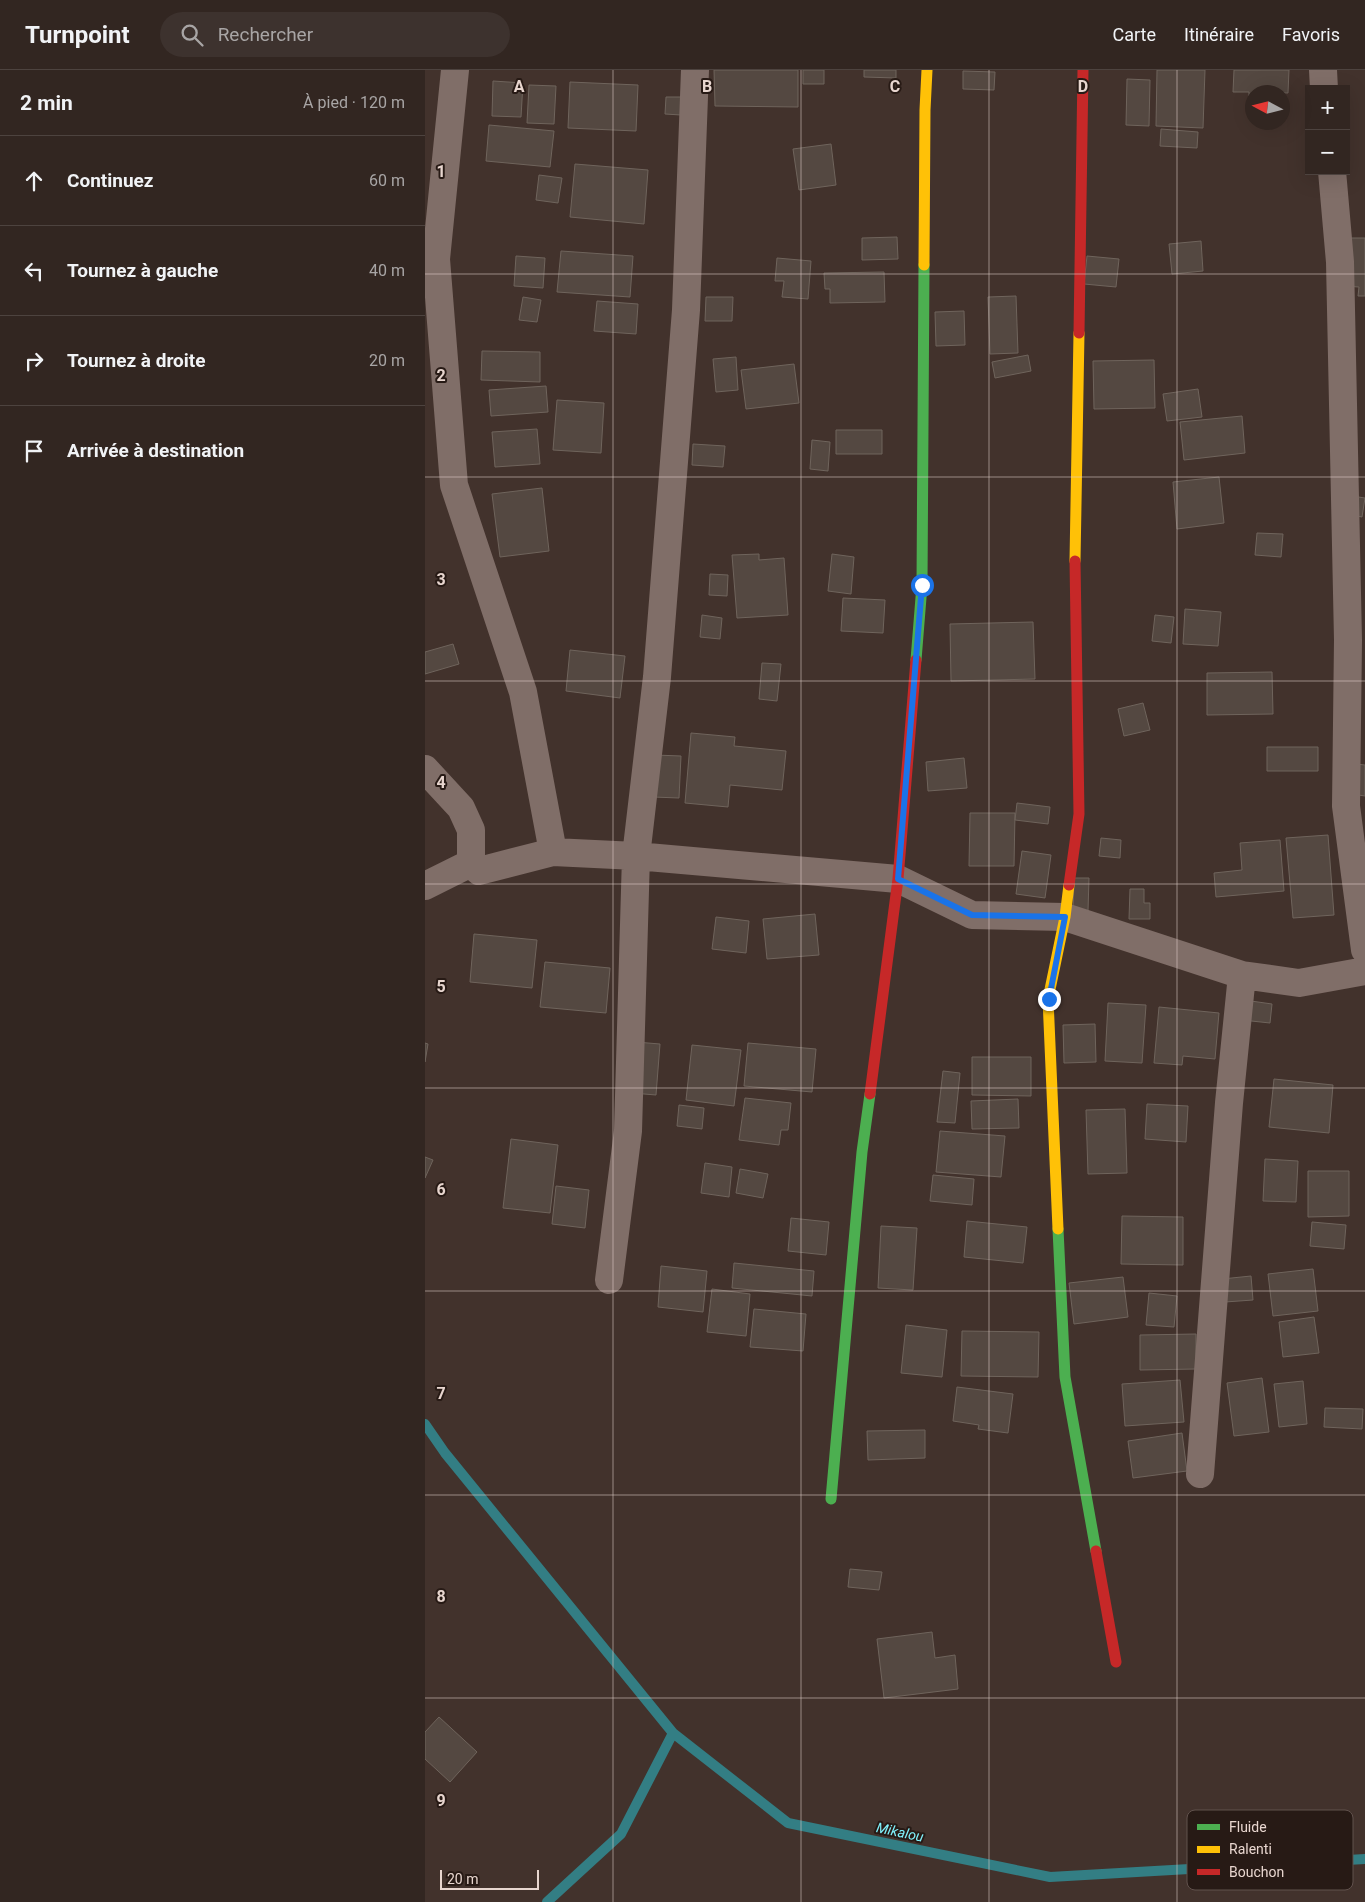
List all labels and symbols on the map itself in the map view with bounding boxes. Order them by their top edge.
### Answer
text: A [514,77,525,96]
text: B [702,77,712,96]
text: C [890,77,900,96]
text: D [1078,77,1088,96]
north arrow [1245,85,1290,130]
text: 1 [436,162,446,181]
text: 2 [436,366,446,385]
text: 3 [436,570,446,589]
route start [911,574,934,597]
text: 4 [436,773,446,792]
text: 5 [436,977,446,996]
route end [1038,988,1061,1011]
text: 6 [436,1180,446,1199]
text: 7 [436,1384,446,1403]
text: 8 [436,1587,446,1606]
text: 9 [436,1791,446,1810]
legend [1187,1810,1353,1890]
water label: Mikalou [875,1819,926,1845]
text: Fluide [1229,1819,1267,1835]
text: Ralenti [1229,1841,1272,1857]
text: Bouchon [1229,1864,1284,1880]
scale bar [440,1867,539,1890]

